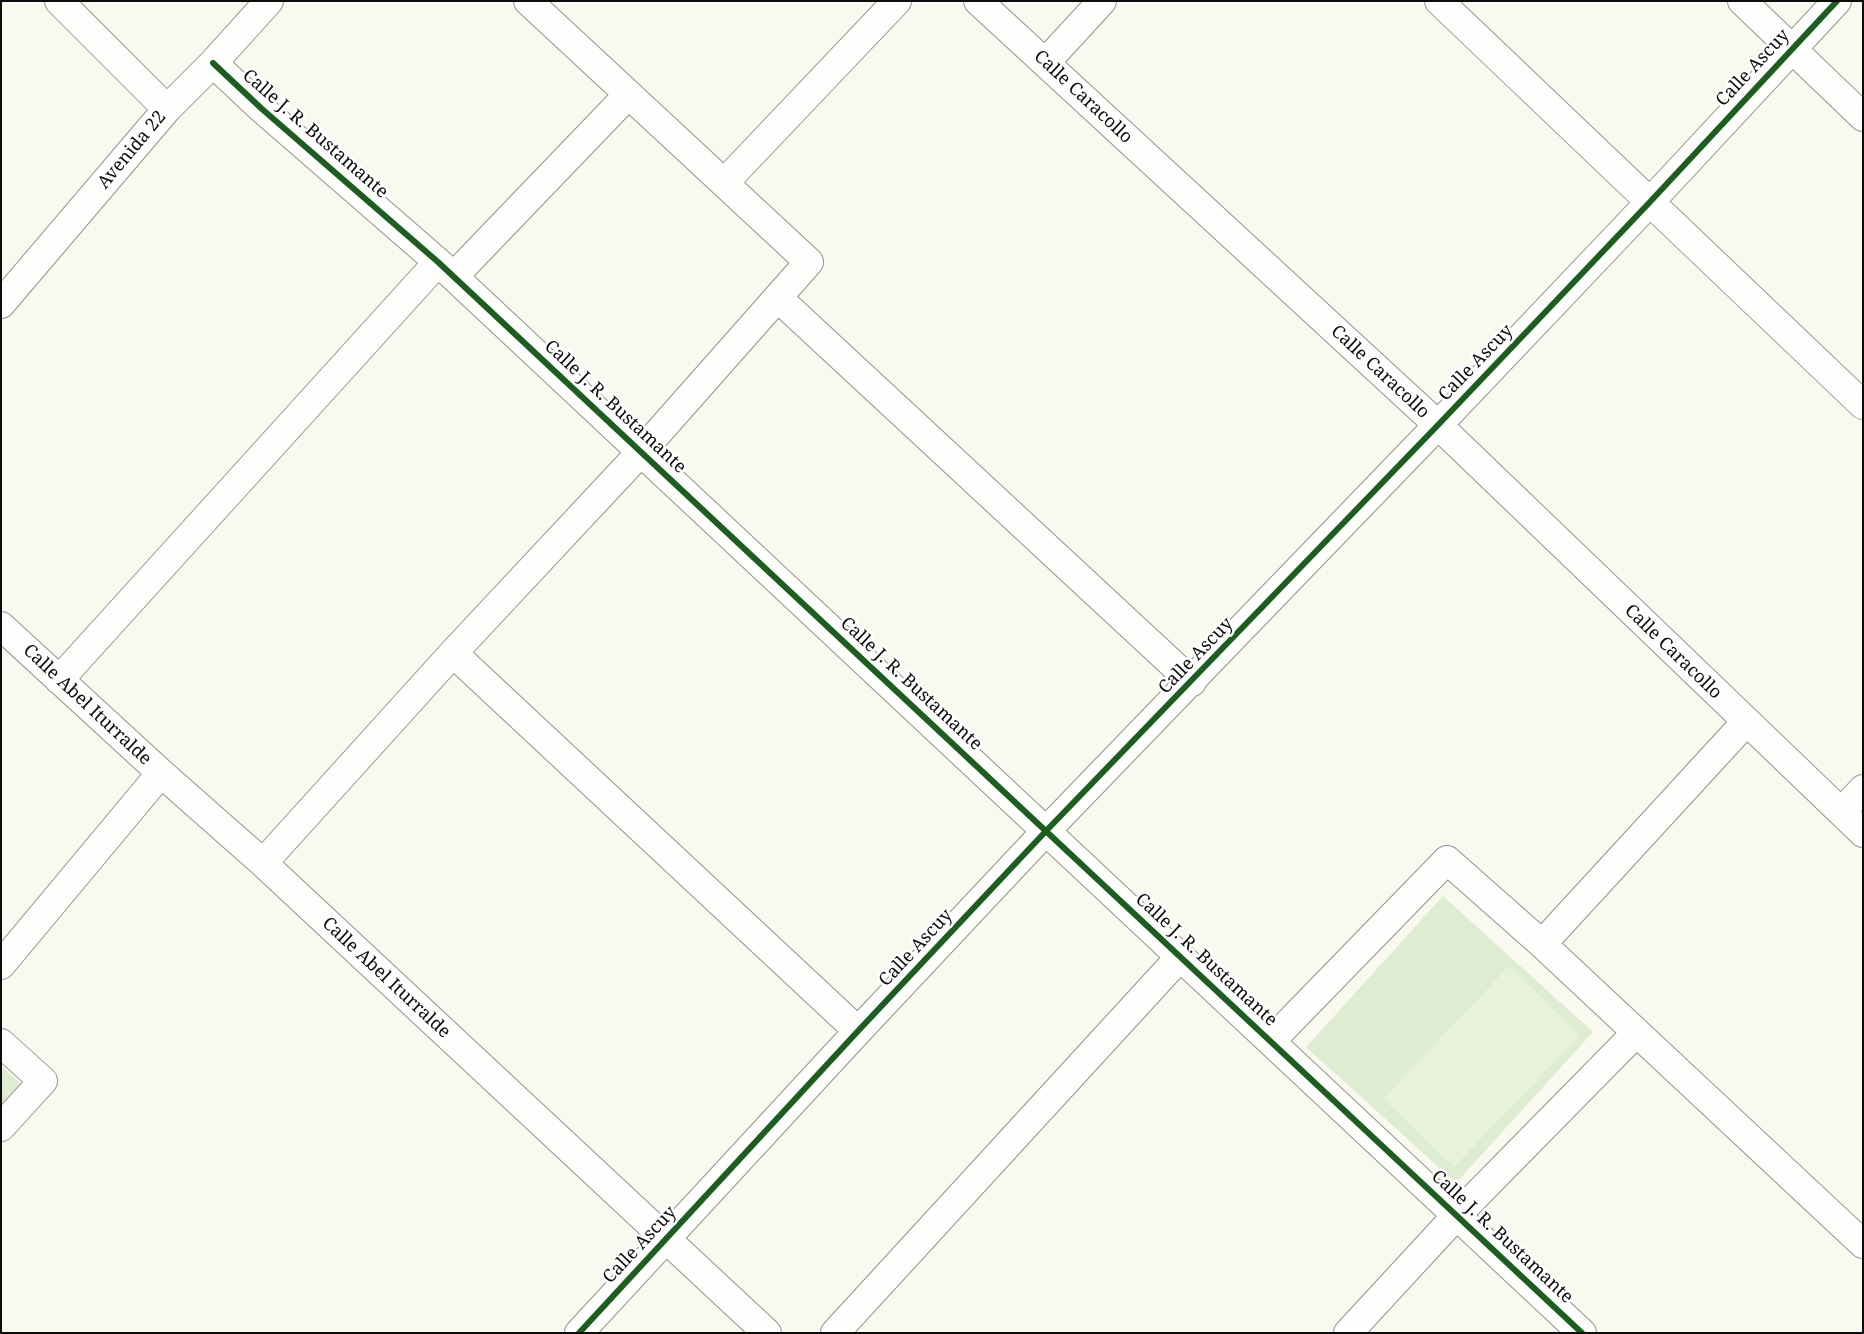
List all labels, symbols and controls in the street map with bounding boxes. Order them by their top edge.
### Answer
street label: Calle Ascuy [1712,25,1794,111]
street label: Calle Caracollo [1029,46,1137,148]
street label: Calle J. R. Bustamante [238,65,392,203]
street label: Avenida 22 [93,107,171,193]
street label: Calle Ascuy [1434,320,1518,406]
street label: Calle Caracollo [1326,321,1434,423]
street label: Calle J. R. Bustamante [540,336,690,478]
street label: Calle Caracollo [1620,600,1726,704]
street label: Calle J. R. Bustamante [836,613,986,755]
street label: Calle Ascuy [1154,613,1238,699]
street label: Calle Abel Iturralde [18,640,156,770]
street label: Calle J. R. Bustamante [1131,889,1281,1031]
street label: Calle Ascuy [875,905,957,991]
street label: Calle Abel Iturralde [317,913,455,1043]
street label: Calle J. R. Bustamante [1427,1166,1577,1308]
street label: Calle Ascuy [599,1202,681,1288]

